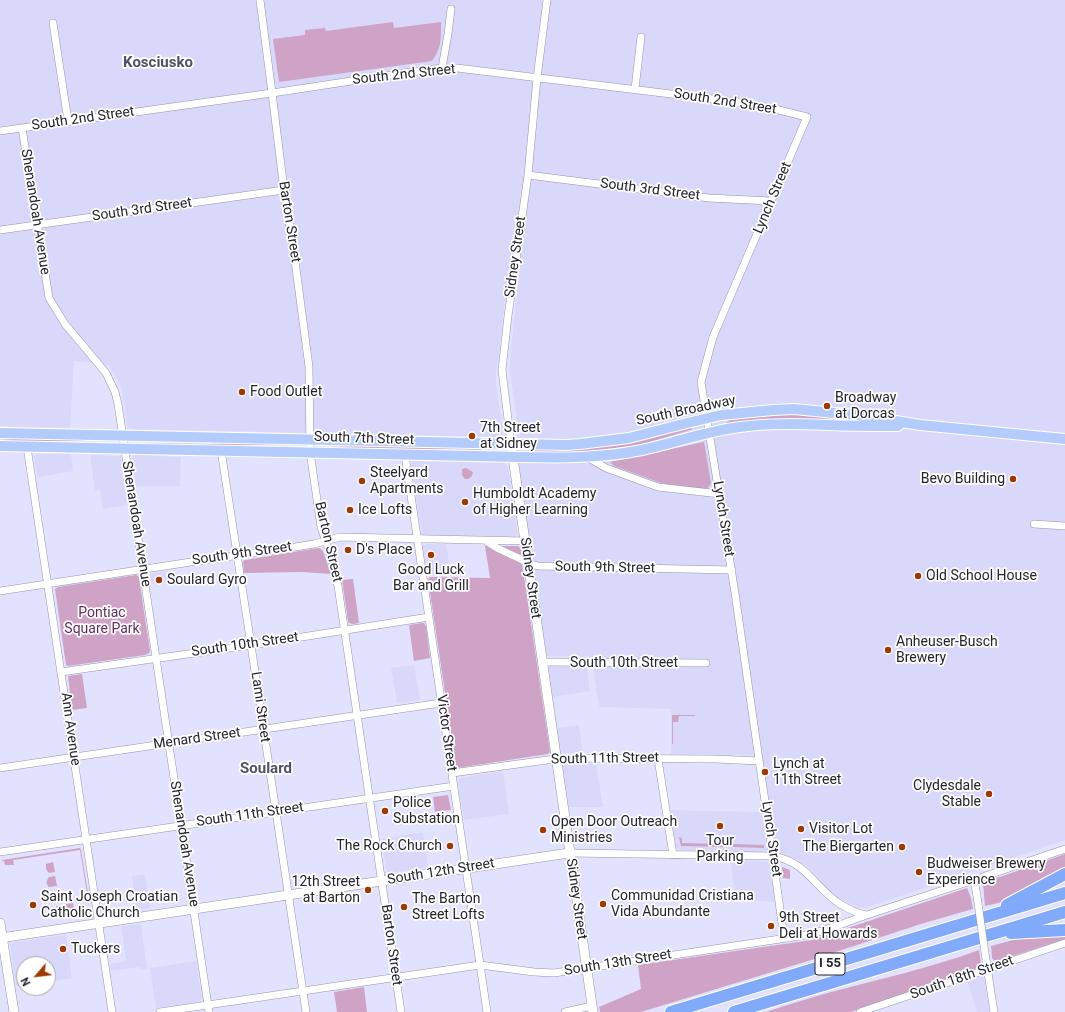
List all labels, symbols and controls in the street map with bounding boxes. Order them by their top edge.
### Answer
district label: Kosciusko [123,54,193,72]
street label: South 2nd Street [352,61,456,89]
street label: South 2nd Street [672,86,778,118]
street label: South 2nd Street [30,103,136,135]
street label: Shenandoah Avenue [17,148,53,276]
street label: Lynch Street [750,160,796,236]
street label: South 3rd Street [599,176,701,204]
street label: Barton Street [274,180,304,264]
street label: South 3rd Street [91,195,193,225]
street label: Sidney Street [502,215,530,299]
place label: Food Outlet [250,384,322,400]
marker: Food Outlet [237,387,247,397]
place label: Broadway at Dorcas [835,390,896,422]
street label: South Broadway [635,392,737,430]
marker: Broadway at Dorcas [822,401,832,411]
place label: 7th Street at Sidney [480,420,541,452]
street label: South 7th Street [314,429,414,449]
marker: 7th Street at Sidney [467,431,477,441]
street label: Shenandoah Avenue [118,460,154,588]
place label: Steelyard Apartments [370,465,444,498]
place label: Bevo Building [921,471,1005,487]
marker: Bevo Building [1008,474,1018,484]
marker: Steelyard Apartments [357,476,367,486]
street label: Lynch Street [709,480,737,558]
place label: Humboldt Academy of Higher Learning [473,486,596,518]
marker: Humboldt Academy of Higher Learning [460,497,470,507]
street label: Barton Street [311,500,345,584]
place label: Ice Lofts [358,502,412,518]
marker: Ice Lofts [345,505,355,515]
street label: Sidney Street [516,536,544,620]
street label: South 9th Street [191,539,293,569]
place label: D's Place [356,542,412,558]
marker: D's Place [343,545,353,555]
marker: Good Luck Bar and Grill [426,550,436,560]
street label: South 9th Street [555,559,655,577]
place label: Good Luck Bar and Grill [393,562,469,594]
place label: Old School House [926,568,1037,584]
marker: Old School House [913,571,923,581]
place label: Soulard Gyro [167,572,247,588]
marker: Soulard Gyro [154,575,164,585]
park label: Pontiac Square Park [64,605,140,638]
street label: South 10th Street [190,629,300,661]
place label: Anheuser-Busch Brewery [896,634,998,666]
marker: Anheuser-Busch Brewery [883,645,893,655]
street label: South 10th Street [570,655,678,671]
street label: Lami Street [247,671,273,743]
street label: Ann Avenue [57,691,83,767]
street label: Victor Street [432,694,460,772]
street label: Menard Street [152,725,242,753]
street label: South 11th Street [551,750,659,768]
place label: Lynch at 11th Street [773,756,841,788]
district label: Soulard [240,760,292,778]
marker: Lynch at 11th Street [760,767,770,777]
place label: Clydesdale Stable [913,778,981,810]
street label: Shenandoah Avenue [166,780,202,908]
marker: Clydesdale Stable [984,789,994,799]
place label: Police Substation [393,795,460,828]
street label: South 11th Street [195,799,305,831]
street label: Lynch Street [757,800,785,878]
marker: Police Substation [380,806,390,816]
place label: Open Door Outreach Ministries [551,814,677,846]
marker: Tour Parking [715,821,725,831]
place label: Visitor Lot [809,821,873,837]
marker: Visitor Lot [796,824,806,834]
marker: Open Door Outreach Ministries [538,825,548,835]
place label: Tour Parking [696,833,744,866]
place label: The Rock Church [336,838,442,854]
place label: The Biergarten [803,839,894,855]
marker: The Rock Church [445,841,455,851]
marker: The Biergarten [897,842,907,852]
street label: South 12th Street [386,855,496,889]
place label: Budweiser Brewery Experience [927,856,1046,888]
street label: Sidney Street [562,857,590,941]
marker: Budweiser Brewery Experience [914,867,924,877]
place label: 12th Street at Barton [292,874,360,906]
marker: 12th Street at Barton [363,885,373,895]
place label: Communidad Cristiana Vida Abundante [611,888,754,920]
place label: Saint Joseph Croatian Catholic Church [41,889,178,922]
place label: The Barton Street Lofts [412,891,485,924]
marker: Communidad Cristiana Vida Abundante [598,899,608,909]
marker: Saint Joseph Croatian Catholic Church [28,900,38,910]
marker: The Barton Street Lofts [399,902,409,912]
street label: Barton Street [377,903,405,987]
place label: 9th Street Deli at Howards [779,910,877,942]
marker: 9th Street Deli at Howards [766,921,776,931]
place label: Tuckers [71,941,120,957]
marker: Tuckers [58,944,68,954]
street label: South 13th Street [563,946,673,980]
street label: South 18th Street [908,952,1016,1004]
road number: I 55 [815,953,845,975]
north arrow [16,956,56,996]
text: N [18,975,33,988]

